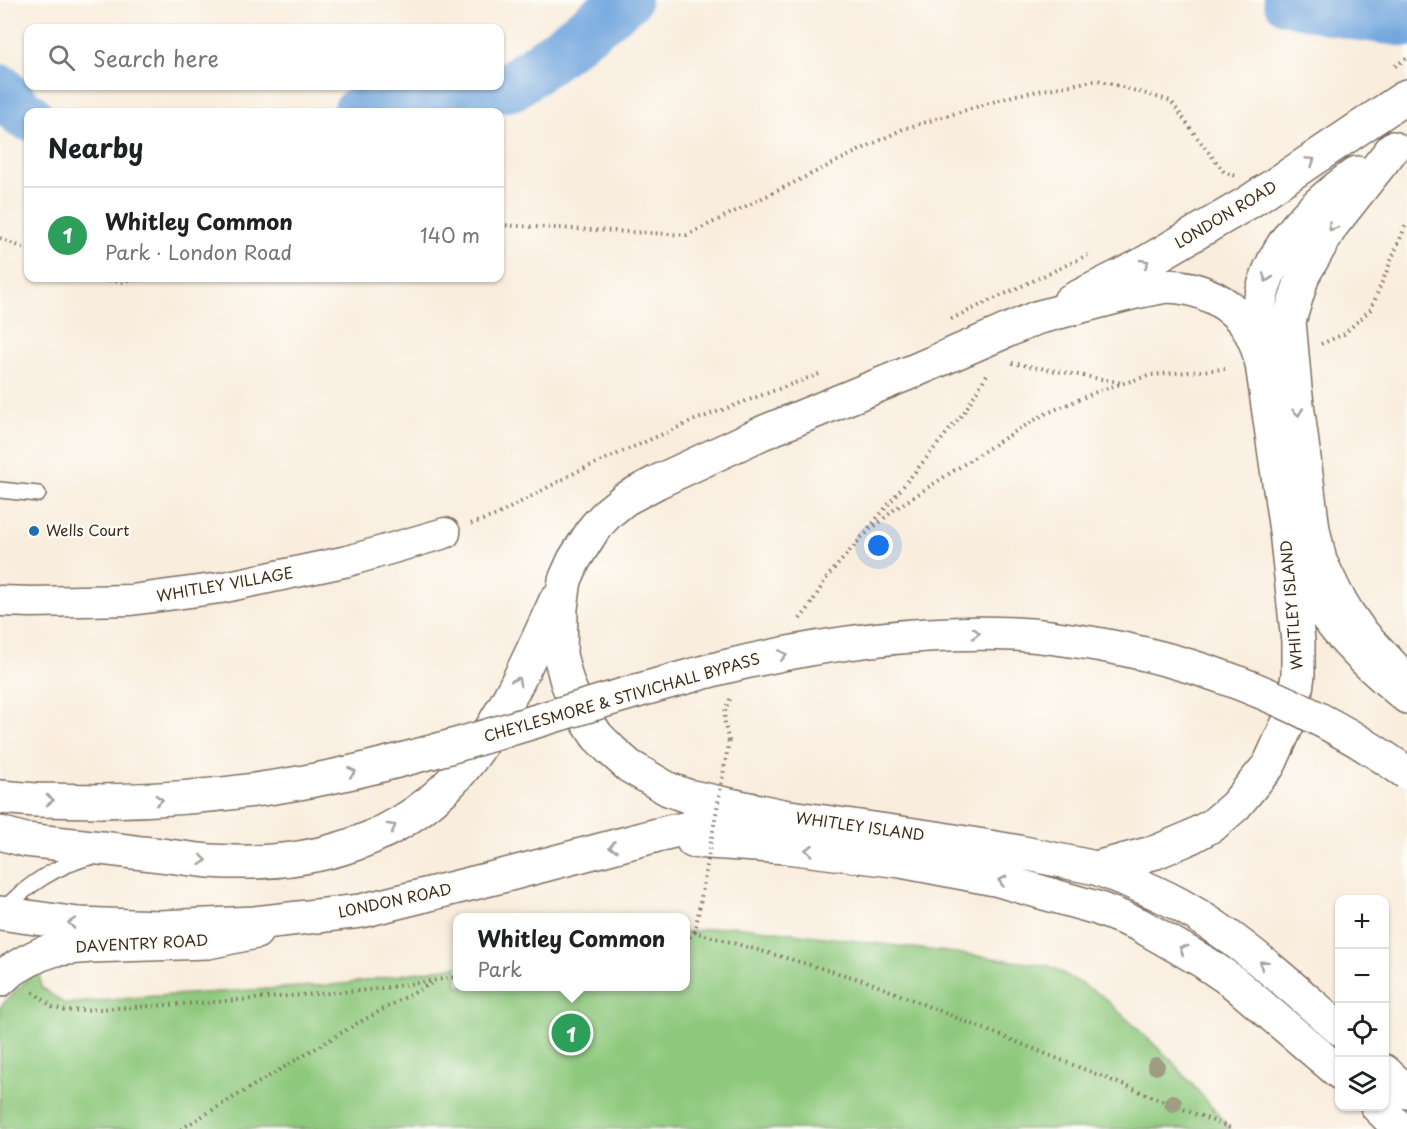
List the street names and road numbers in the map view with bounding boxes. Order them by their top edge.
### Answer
street label: LONDON ROAD [1170,174,1281,253]
street label: WHITLEY ISLAND [1273,539,1308,671]
street label: WHITLEY VILLAGE [155,560,295,607]
street label: CHEYLESMORE & STIVICHALL BYPASS [481,646,762,747]
street label: WHITLEY ISLAND [794,805,926,846]
street label: LONDON ROAD [336,876,454,923]
street label: DAVENTRY ROAD [75,928,209,957]

